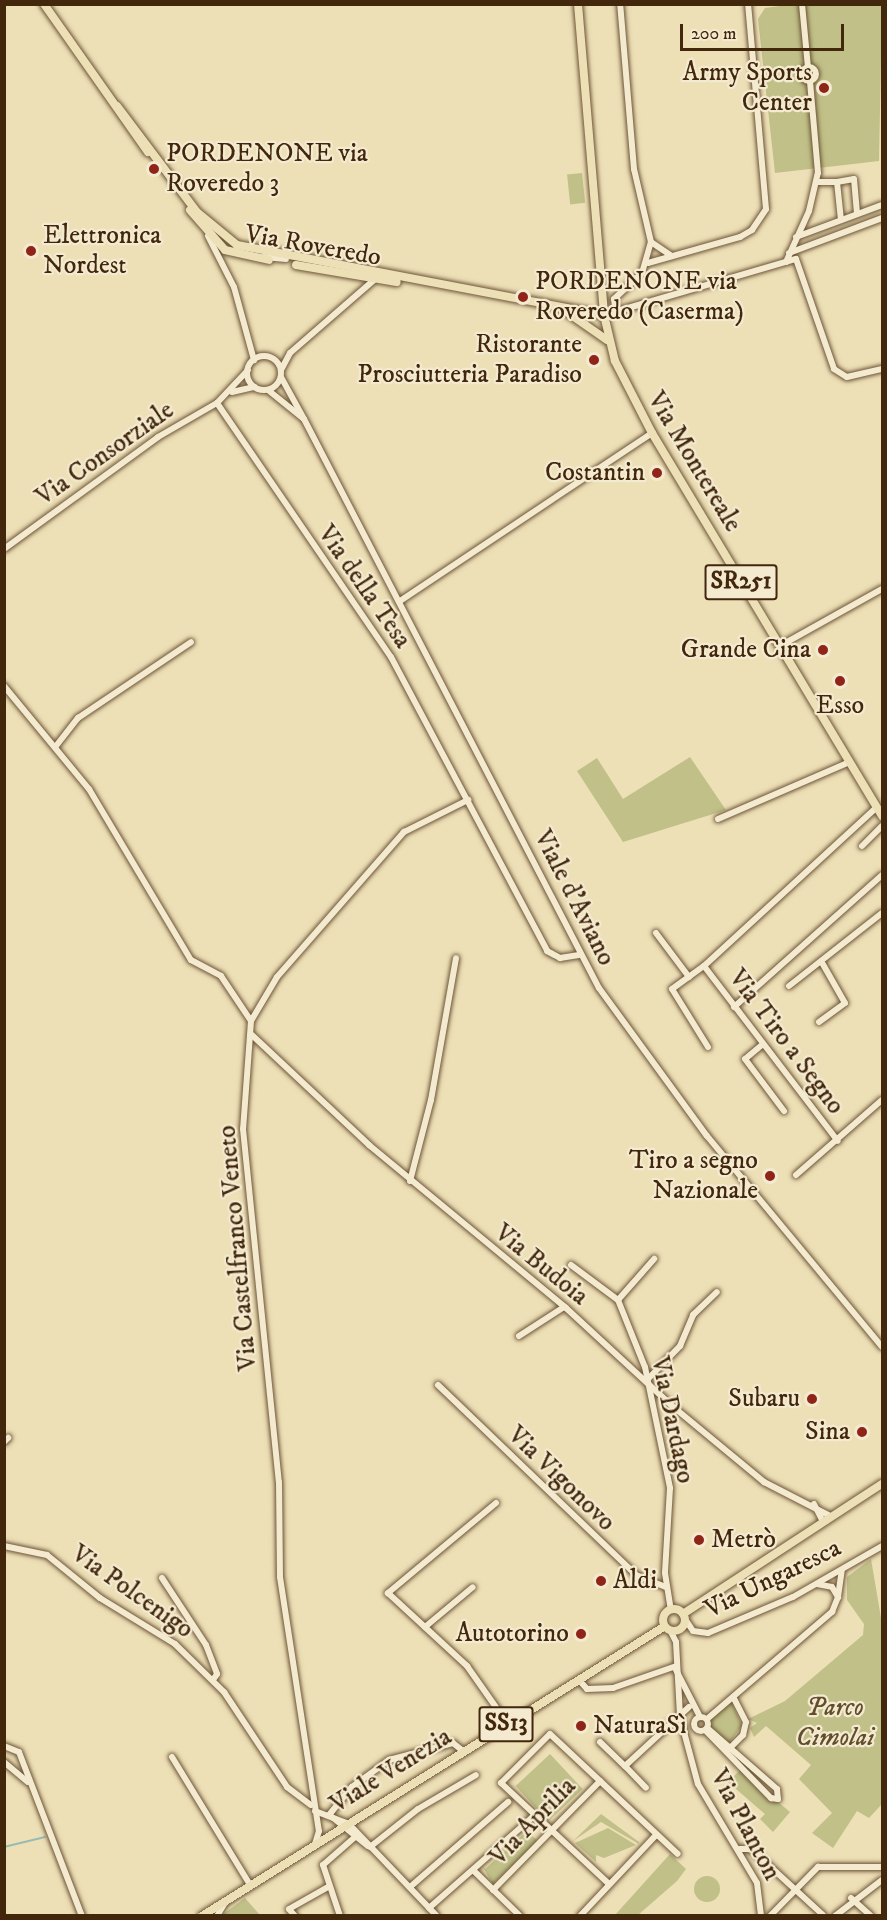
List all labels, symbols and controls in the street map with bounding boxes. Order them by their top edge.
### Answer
scale bar [683,12,846,50]
text: 200 m [691,23,737,45]
place label: Army Sports Center [683,57,812,118]
marker: Army Sports Center [817,81,831,95]
place label: PORDENONE via Roveredo 3 [166,138,368,200]
marker: PORDENONE via Roveredo 3 [147,162,161,176]
street label: Via Roveredo [243,219,383,273]
place label: Elettronica Nordest [43,220,161,282]
marker: Elettronica Nordest [24,244,38,258]
place label: PORDENONE via Roveredo (Caserma) [535,266,744,328]
marker: PORDENONE via Roveredo (Caserma) [516,290,530,304]
place label: Ristorante Prosciutteria Paradiso [357,329,582,390]
marker: Ristorante Prosciutteria Paradiso [587,353,601,367]
street label: Via Montereale [640,386,748,538]
street label: Via Consorziale [30,395,180,513]
place label: Costantin [545,457,645,489]
marker: Costantin [650,466,664,480]
street label: Via della Tesa [310,519,418,655]
road number: SR251 [704,561,778,603]
place label: Grande Cina [681,634,811,666]
marker: Grande Cina [816,643,830,657]
marker: Esso [833,674,847,688]
place label: Esso [816,690,864,722]
street label: Viale d'Aviano [526,825,622,971]
street label: Via Tiro a Segno [721,963,851,1121]
street label: Via Castelfranco Veneto [212,1124,264,1372]
place label: Tiro a segno Nazionale [629,1145,758,1206]
marker: Tiro a segno Nazionale [763,1169,777,1183]
street label: Via Budoia [488,1218,594,1312]
street label: Via Dardago [643,1354,701,1486]
place label: Subaru [728,1383,800,1415]
marker: Subaru [805,1392,819,1406]
place label: Sina [805,1416,850,1448]
street label: Via Vigonovo [501,1420,621,1538]
marker: Sina [855,1425,869,1439]
place label: Metrò [711,1524,776,1556]
marker: Metrò [692,1533,706,1547]
street label: Via Ungaresca [700,1533,846,1625]
street label: Via Polcenigo [65,1538,199,1646]
place label: Aldi [613,1565,657,1597]
marker: Aldi [594,1574,608,1588]
place label: Autotorino [456,1618,569,1650]
marker: Autotorino [574,1627,588,1641]
park label: Parco Cimolai [796,1692,874,1754]
road number: SS13 [478,1703,534,1745]
place label: NaturaSì [593,1710,687,1742]
marker: NaturaSì [574,1719,588,1733]
street label: Viale Venezia [325,1721,457,1821]
street label: Via Planton [703,1764,787,1886]
street label: Via Aprilia [483,1771,583,1873]

